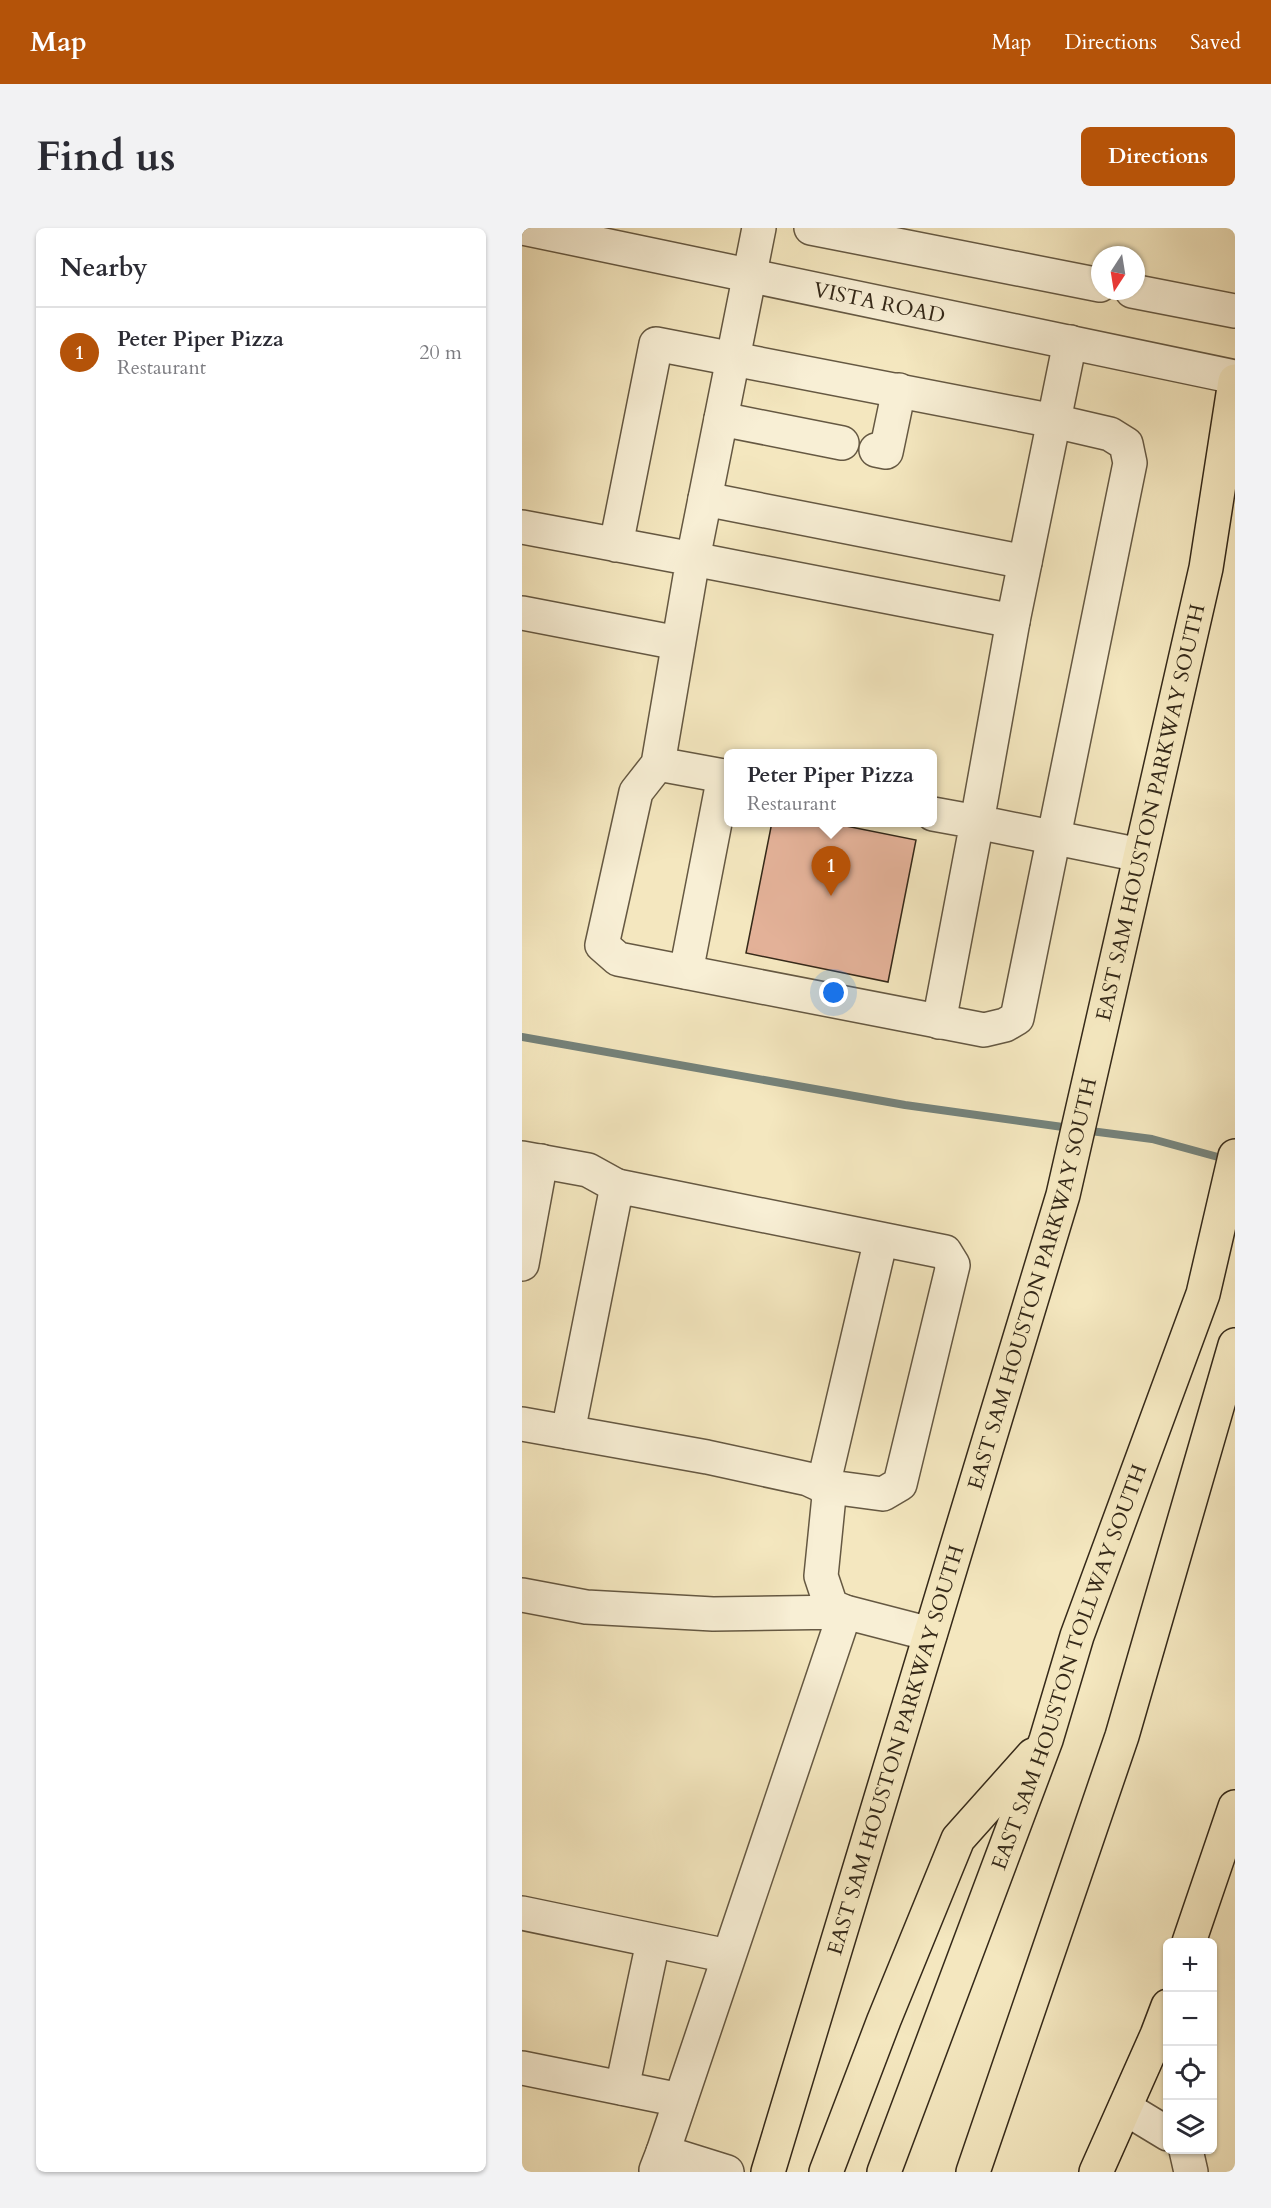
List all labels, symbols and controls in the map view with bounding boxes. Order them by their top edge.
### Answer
text: Map [30,23,87,61]
text: Map [991,28,1031,57]
text: Directions [1064,28,1157,57]
text: Saved [1190,28,1241,57]
button: Directions [1081,127,1235,186]
text: Find us [36,128,176,185]
north arrow [1091,246,1145,300]
text: Nearby [60,250,148,285]
street label: VISTA ROAD [811,275,948,331]
text: Peter Piper Pizza [117,324,284,354]
text: 1 [74,339,85,366]
text: 20 m [419,339,462,366]
text: Restaurant [117,354,206,381]
street label: EAST SAM HOUSTON PARKWAY SOUTH [1089,601,1212,1024]
popup [724,749,937,827]
text: Peter Piper Pizza [747,760,914,790]
text: Restaurant [747,790,836,817]
pin: 1 [812,846,850,896]
your location [819,978,848,1007]
street label: EAST SAM HOUSTON PARKWAY SOUTH [961,1075,1104,1493]
street label: EAST SAM HOUSTON TOLLWAY SOUTH [985,1460,1154,1874]
street label: EAST SAM HOUSTON PARKWAY SOUTH [820,1541,972,1958]
map controls [1163,1938,1217,2154]
button: + [1163,1938,1217,1992]
button: − [1163,1992,1217,2046]
button: locate [1163,2046,1217,2100]
button: layers [1163,2100,1217,2154]

